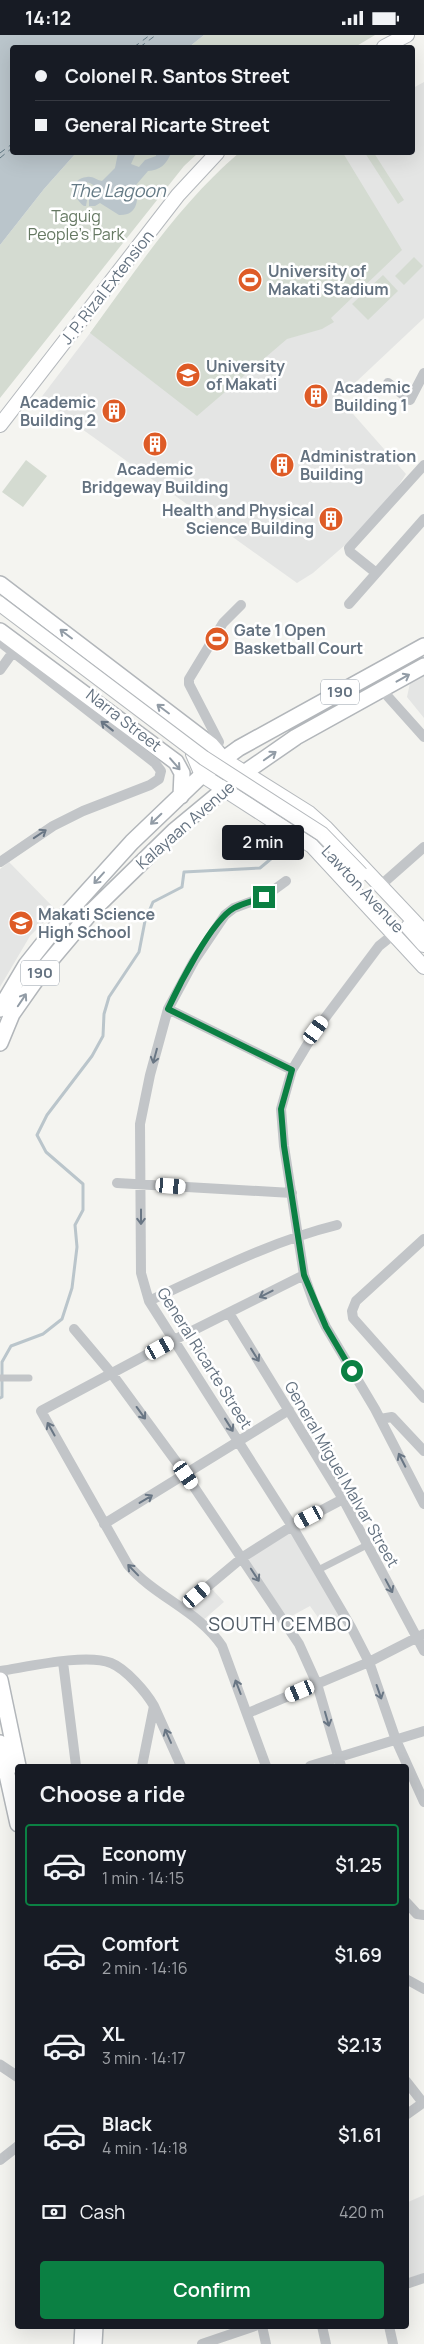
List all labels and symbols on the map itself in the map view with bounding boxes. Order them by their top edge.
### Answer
water label: The Lagoon [68,178,167,202]
park label: Taguig People's Park [28,205,125,245]
street label: J. P. Rizal Extension [55,225,159,349]
place label: University of Makati Stadium [268,260,389,300]
sports icon: University of Makati Stadium [237,267,263,293]
place label: University of Makati [206,355,285,395]
school or university icon: University of Makati [175,362,201,388]
place label: Academic Building 1 [334,376,410,416]
building icon: Academic Building 1 [303,383,329,409]
place label: Academic Building 2 [20,391,96,431]
building icon: Academic Building 2 [101,398,127,424]
building icon: Academic Bridgeway Building [142,431,168,457]
place label: Administration Building [300,445,416,485]
building icon: Administration Building [269,452,295,478]
place label: Academic Bridgeway Building [82,458,228,498]
place label: Health and Physical Science Building [162,499,314,539]
building icon: Health and Physical Science Building [318,506,344,532]
place label: Gate 1 Open Basketball Court [234,619,363,659]
sports icon: Gate 1 Open Basketball Court [204,626,230,652]
one-way arrow [59,629,73,639]
one-way arrow [395,672,409,682]
road number: 190 [321,679,359,705]
street label: Narra Street [82,684,166,756]
one-way arrow [157,703,170,714]
one-way arrow [100,721,114,731]
one-way arrow [263,751,277,761]
one-way arrow [170,757,181,770]
street label: Kalayaan Avenue [131,776,239,874]
one-way arrow [150,813,163,825]
callout: 2 min [223,825,305,859]
one-way arrow [33,829,47,839]
street label: Lawton Avenue [317,841,409,937]
one-way arrow [93,872,105,885]
route end [253,886,275,908]
place label: Makati Science High School [38,903,156,943]
school or university icon: Makati Science High School [8,910,34,936]
road number: 190 [21,961,59,985]
one-way arrow [17,993,27,1007]
car [301,1013,330,1047]
one-way arrow [150,1048,160,1064]
car [155,1177,186,1195]
one-way arrow [136,1208,146,1225]
street label: General Ricarte Street [152,1283,258,1433]
one-way arrow [259,1289,274,1299]
car [143,1334,176,1362]
one-way arrow [250,1348,260,1362]
route start [341,1360,363,1382]
street label: General Miguel Malvar Street [280,1377,404,1571]
one-way arrow [136,1406,146,1420]
one-way arrow [224,1417,234,1431]
one-way arrow [46,1423,56,1437]
one-way arrow [397,1453,407,1468]
car [171,1458,200,1492]
one-way arrow [139,1494,153,1504]
car [292,1503,325,1531]
one-way arrow [127,1563,139,1576]
one-way arrow [249,1568,260,1582]
car [180,1579,213,1611]
one-way arrow [384,1579,394,1594]
district label: SOUTH CEMBO [208,1611,352,1637]
car [283,1678,316,1704]
one-way arrow [233,1680,242,1695]
one-way arrow [375,1683,384,1699]
one-way arrow [323,1711,333,1727]
one-way arrow [162,1729,172,1744]

